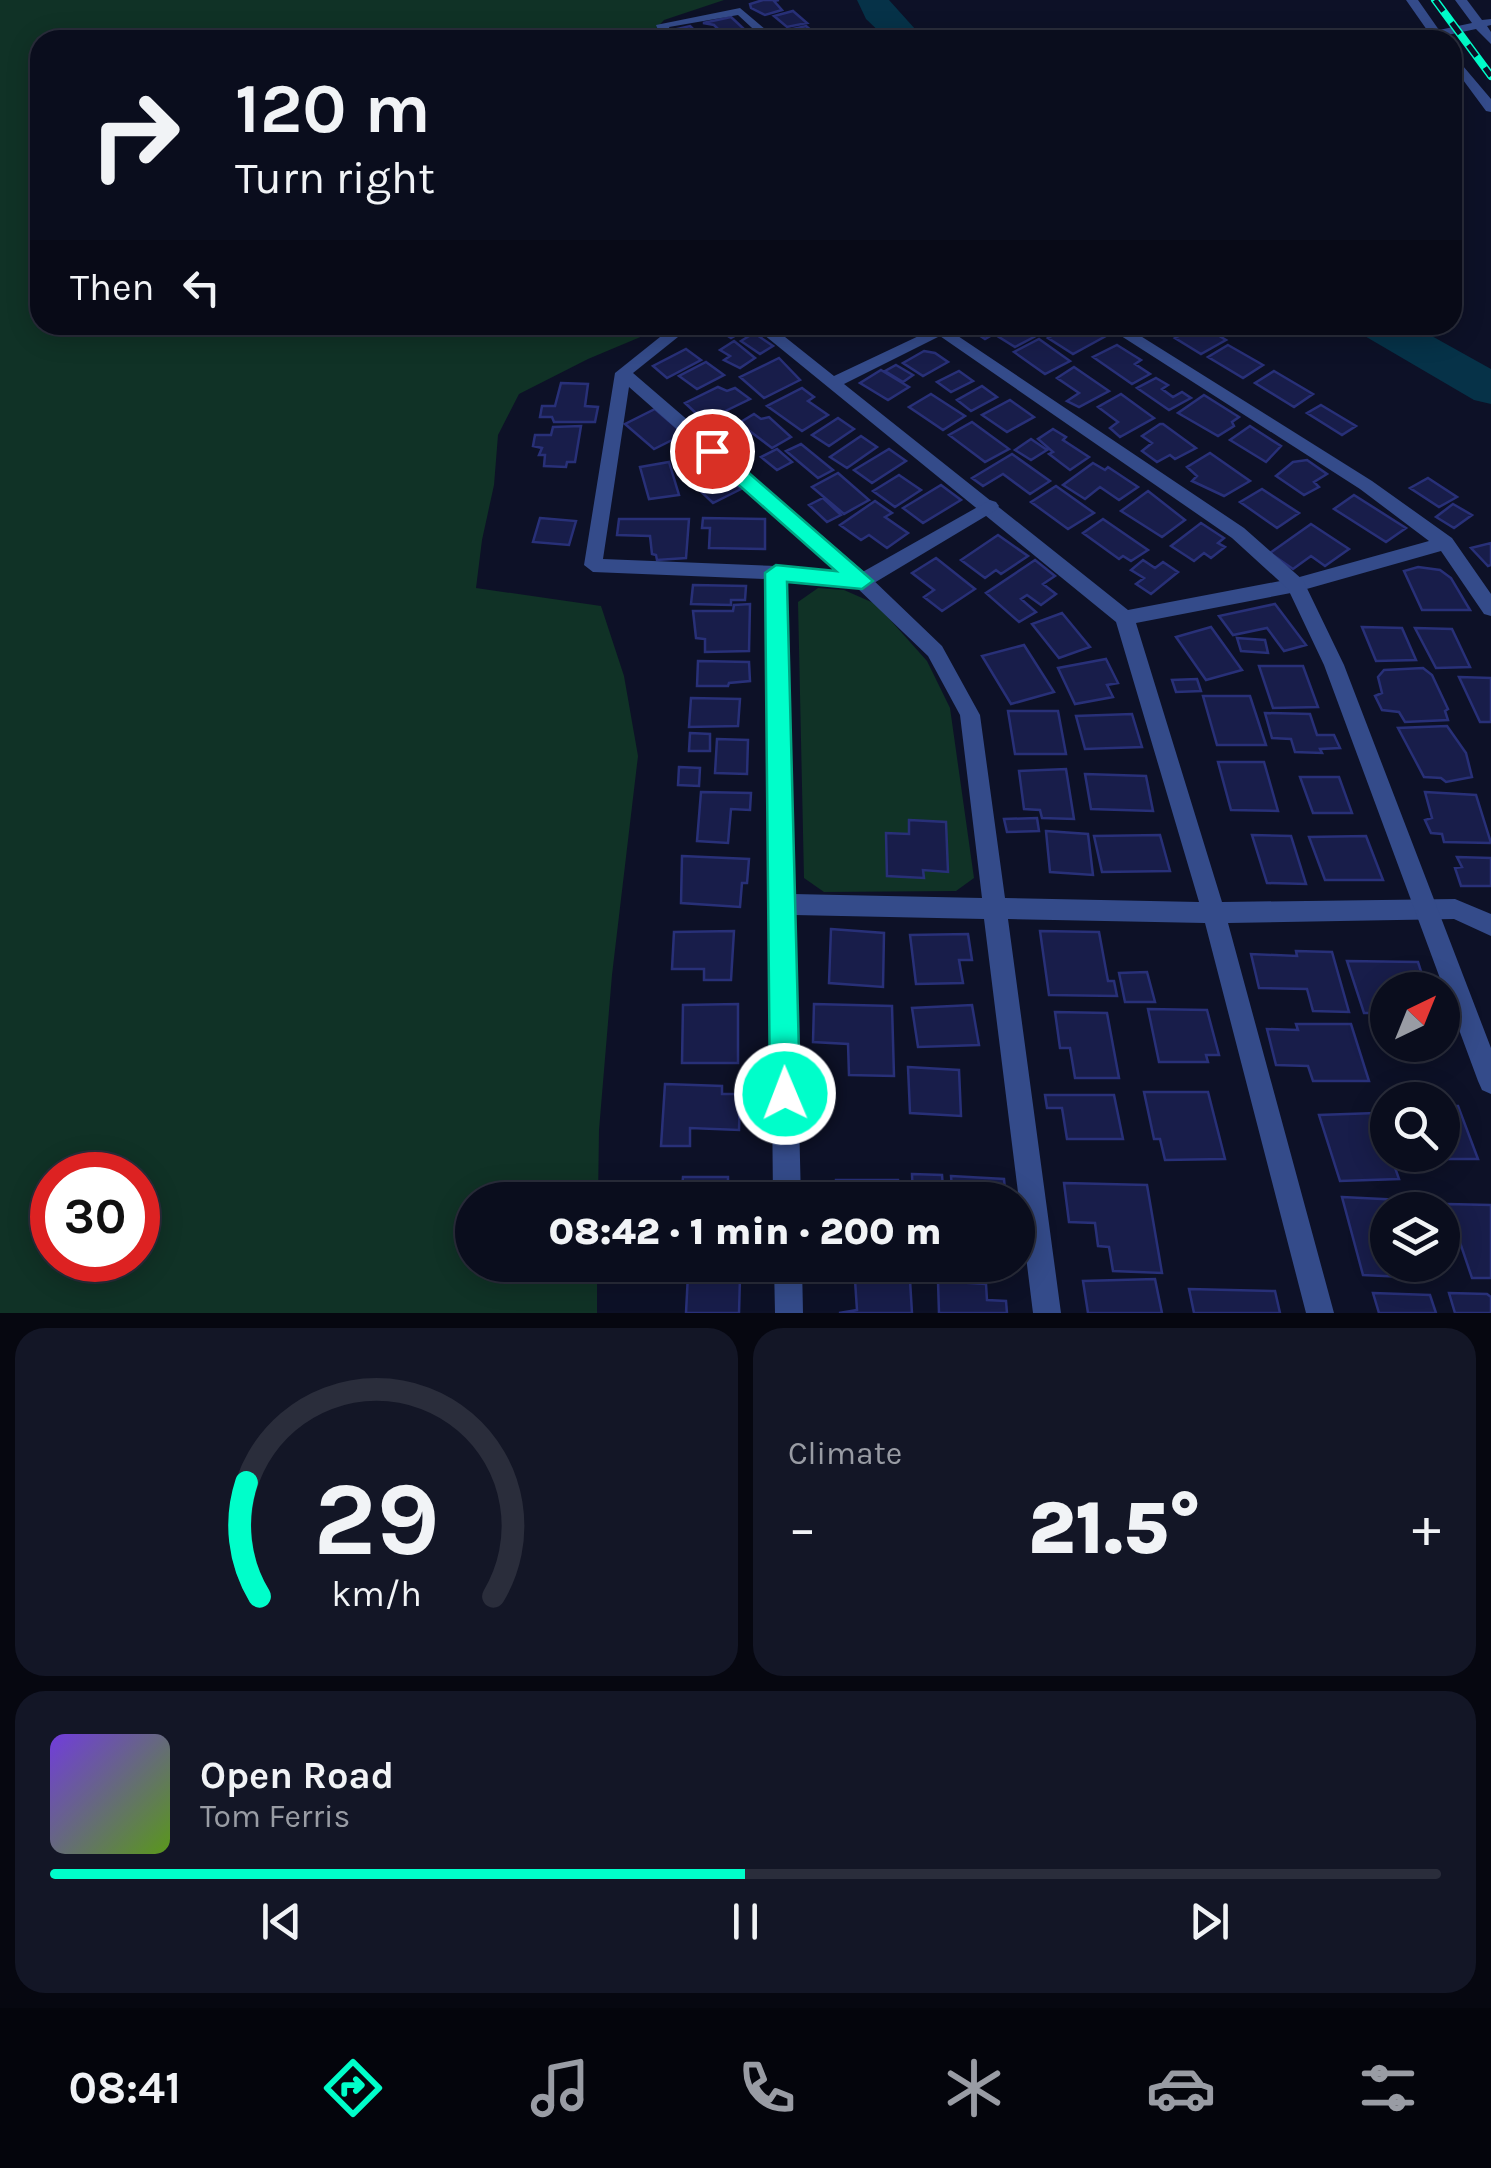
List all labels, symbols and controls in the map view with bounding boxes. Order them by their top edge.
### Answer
text: 120 m [235,68,431,150]
icon: right [70,70,200,200]
text: Turn right [235,152,435,204]
icon: left [174,260,229,315]
text: Then [70,265,154,310]
pin [670,409,755,494]
icon: arrive [685,424,740,479]
north arrow [1370,972,1460,1062]
map controls [1370,972,1460,1282]
position arrow [733,1042,837,1146]
button: search [1370,1082,1460,1172]
speed limit sign: 30 [30,1152,160,1282]
button: layers [1370,1192,1460,1282]
text: 08:42 · 1 min · 200 m [548,1209,942,1254]
text: Climate [788,1435,902,1472]
text: 29 [313,1459,440,1580]
text: 21.5° [1028,1484,1201,1572]
text: − [788,1496,817,1560]
text: + [1412,1496,1441,1560]
text: km/h [331,1573,422,1615]
text: Open Road [200,1753,394,1798]
text: Tom Ferris [200,1798,350,1835]
icon: previous [254,1894,309,1949]
icon: pause [718,1894,773,1949]
icon: next [1182,1894,1237,1949]
icon: directions [318,2053,388,2123]
icon: music [525,2053,595,2123]
icon: phone [732,2053,802,2123]
icon: climate [939,2053,1009,2123]
icon: car [1146,2053,1216,2123]
icon: filters [1353,2053,1423,2123]
text: 08:41 [68,2062,181,2114]

